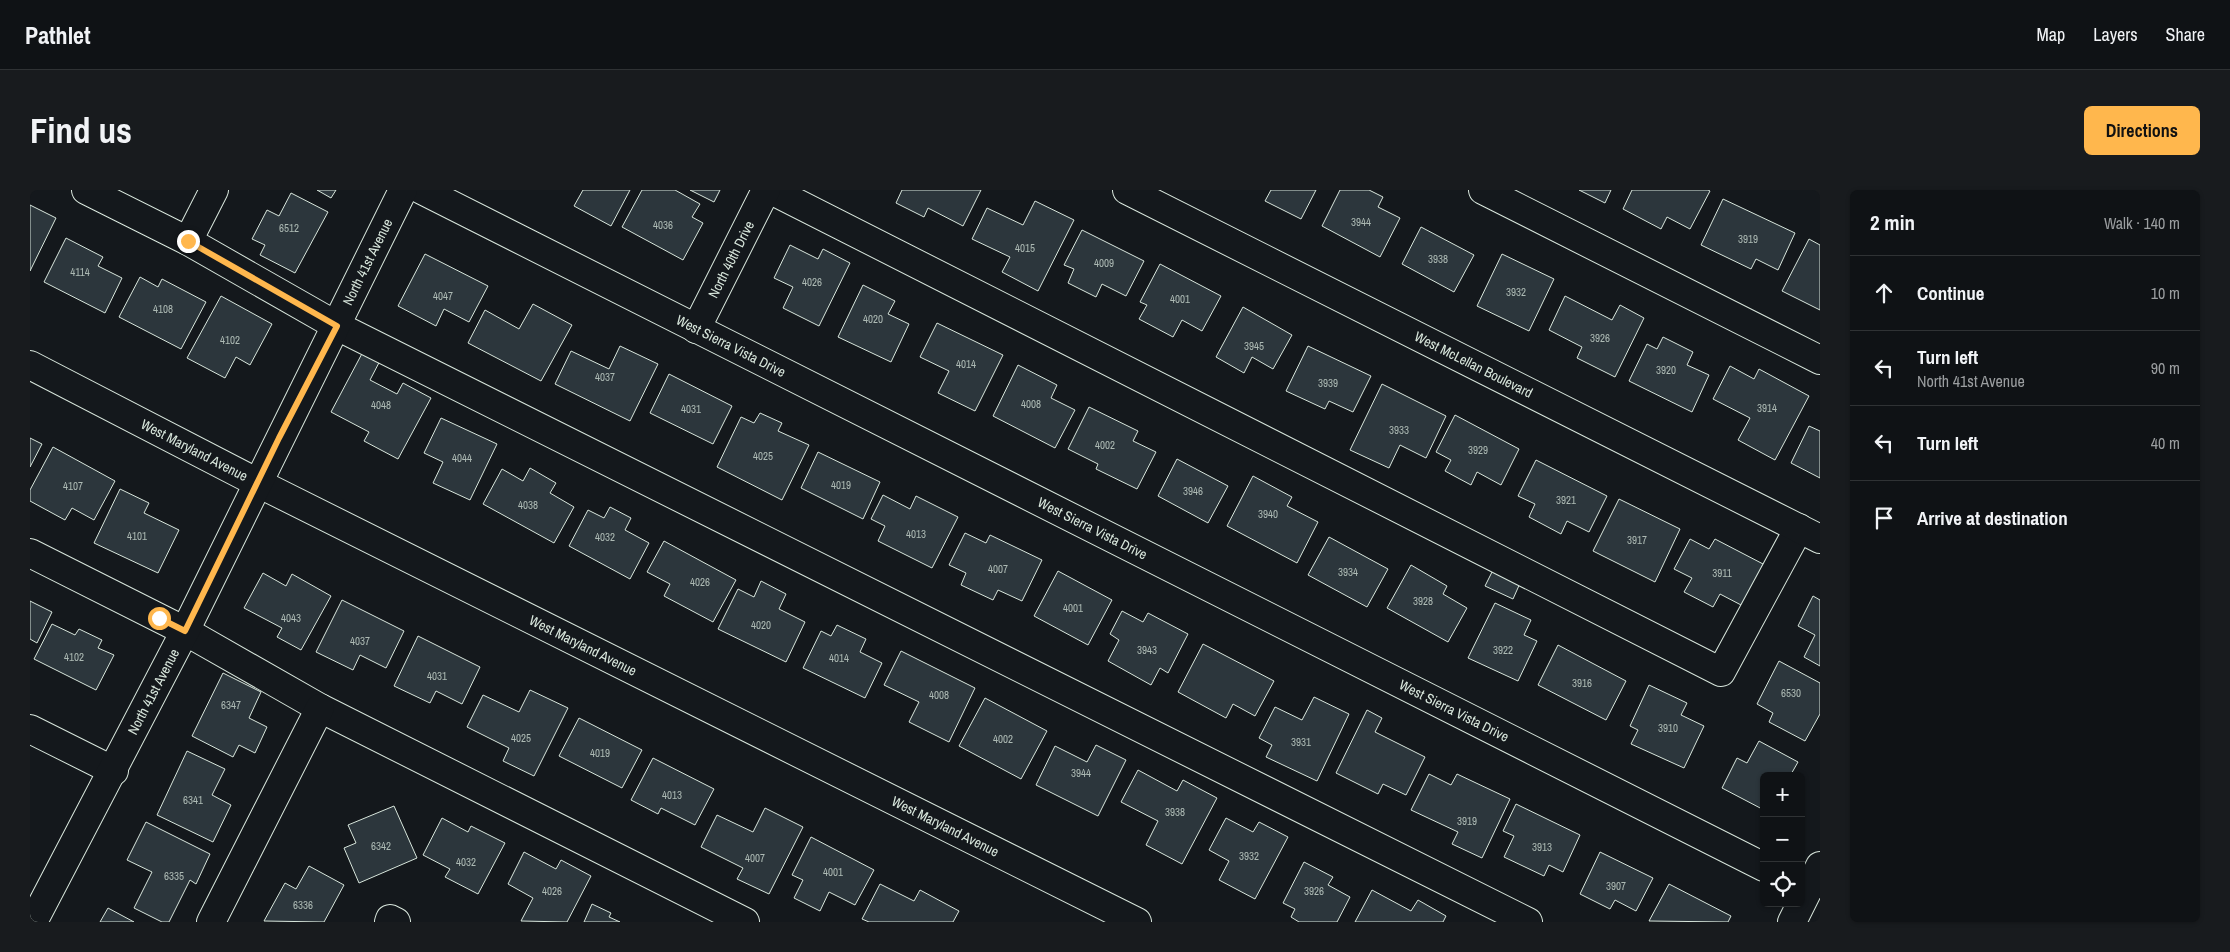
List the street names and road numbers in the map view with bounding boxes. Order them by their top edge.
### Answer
street label: North 41st Avenue [338,216,396,308]
street label: North 40th Drive [704,218,758,301]
street label: West Sierra Vista Drive [673,311,789,381]
street label: West McLellan Boulevard [1411,327,1536,402]
street label: West Maryland Avenue [138,415,251,485]
street label: West Sierra Vista Drive [1035,493,1150,563]
street label: West Maryland Avenue [526,611,640,680]
street label: North 41st Avenue [124,646,183,738]
street label: West Sierra Vista Drive [1396,676,1512,746]
street label: West Maryland Avenue [889,792,1002,861]

